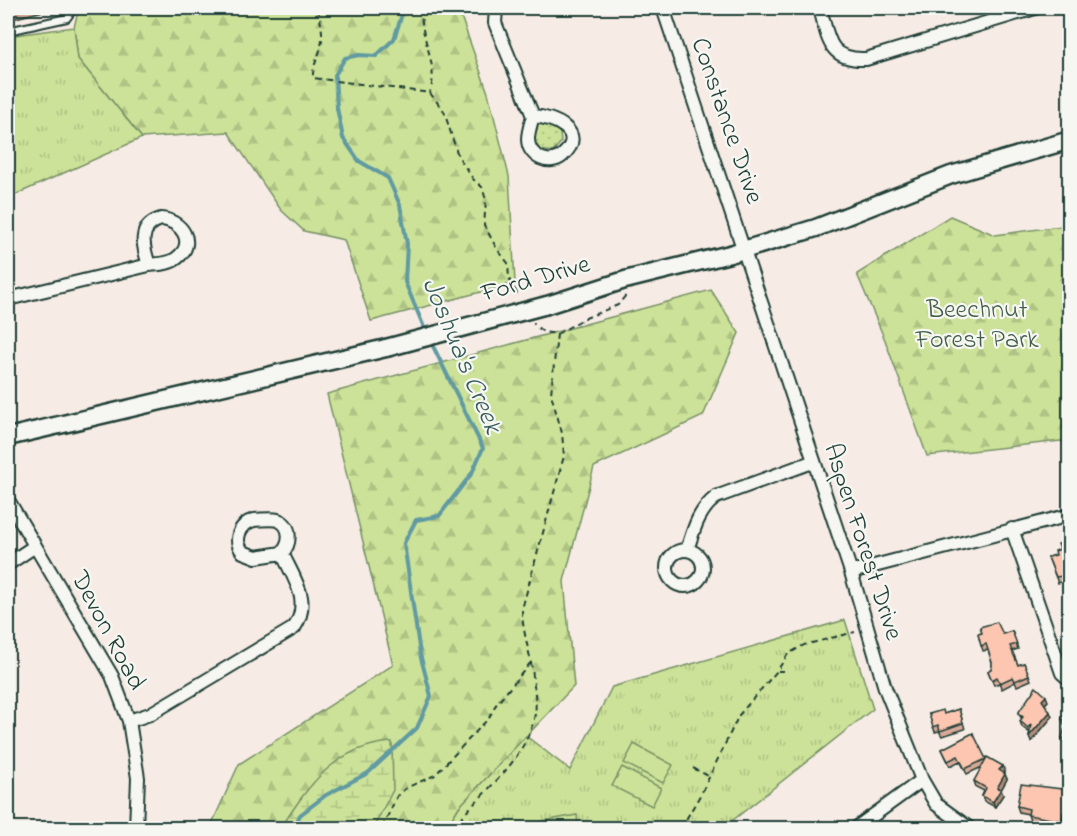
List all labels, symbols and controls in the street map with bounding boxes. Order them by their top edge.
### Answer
street label: Constance Drive [680,33,772,210]
street label: Ford Drive [476,246,595,314]
water label: Joshua's Creek [411,272,512,441]
park label: Beechnut Forest Park [914,292,1039,360]
street label: Aspen Forest Drive [812,439,912,646]
street label: Devon Road [59,564,155,698]

